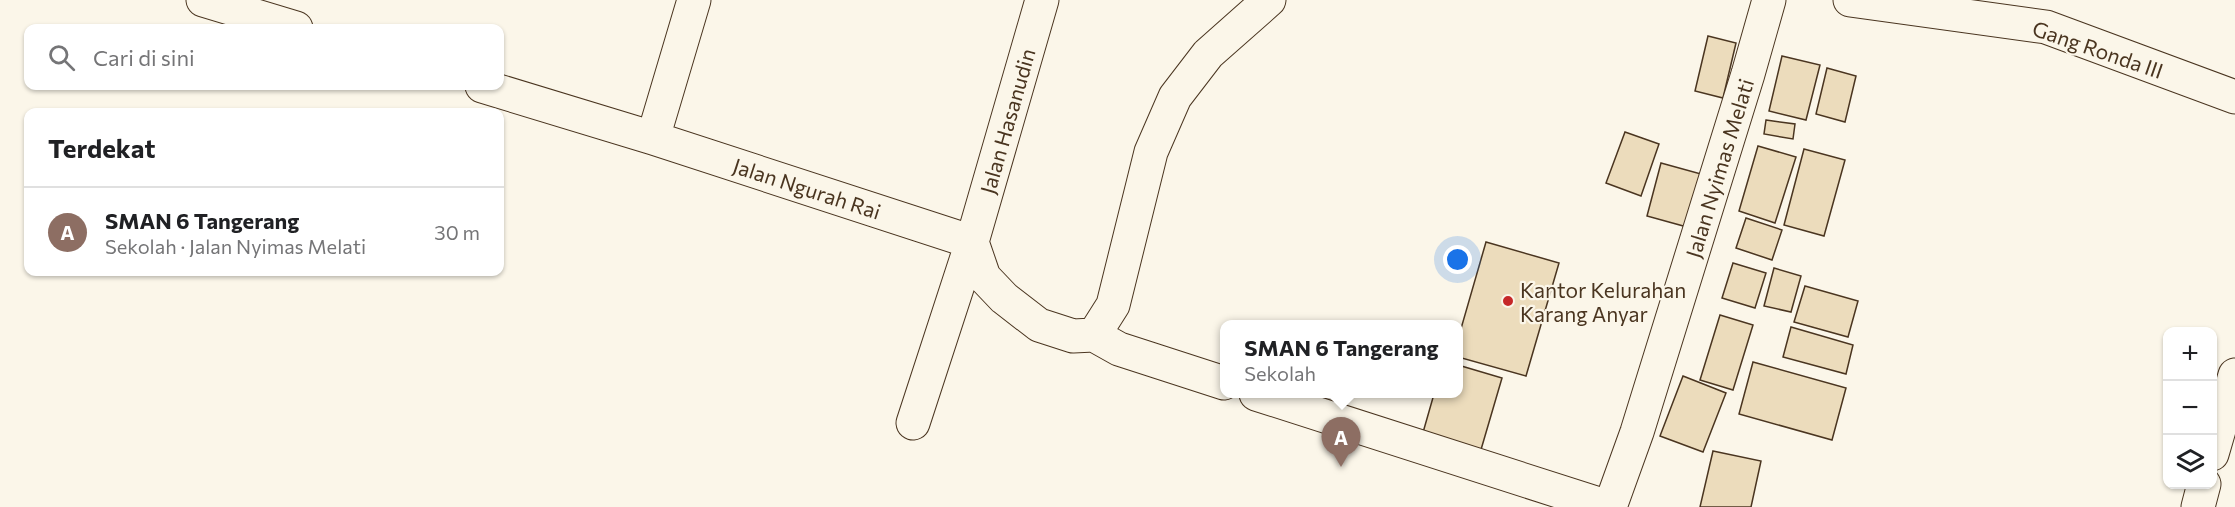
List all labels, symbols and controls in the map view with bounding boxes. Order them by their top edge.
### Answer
street label: Gang Ronda III [2029,15,2167,83]
search box [24,24,504,90]
icon: search [45,41,78,74]
text: Cari di sini [93,44,195,71]
street label: Jalan Hasanudin [974,45,1040,197]
street label: Jalan Nyimas Melati [1680,75,1758,261]
text: Terdekat [48,132,155,163]
street label: Jalan Ngurah Rai [730,152,884,224]
text: SMAN 6 Tangerang [105,207,299,234]
text: A [60,220,75,244]
text: 30 m [434,220,480,244]
text: Sekolah · Jalan Nyimas Melati [105,234,366,258]
your location [1443,245,1472,274]
place label: Kantor Kelurahan Karang Anyar [1520,277,1686,326]
marker: Kantor Kelurahan Karang Anyar [1501,294,1515,308]
popup [1220,320,1463,398]
map controls [2163,327,2217,489]
button: + [2163,327,2217,381]
text: SMAN 6 Tangerang [1244,334,1439,361]
text: Sekolah [1244,361,1316,385]
button: − [2163,381,2217,435]
pin: A [1322,418,1360,467]
button: layers [2163,435,2217,489]

